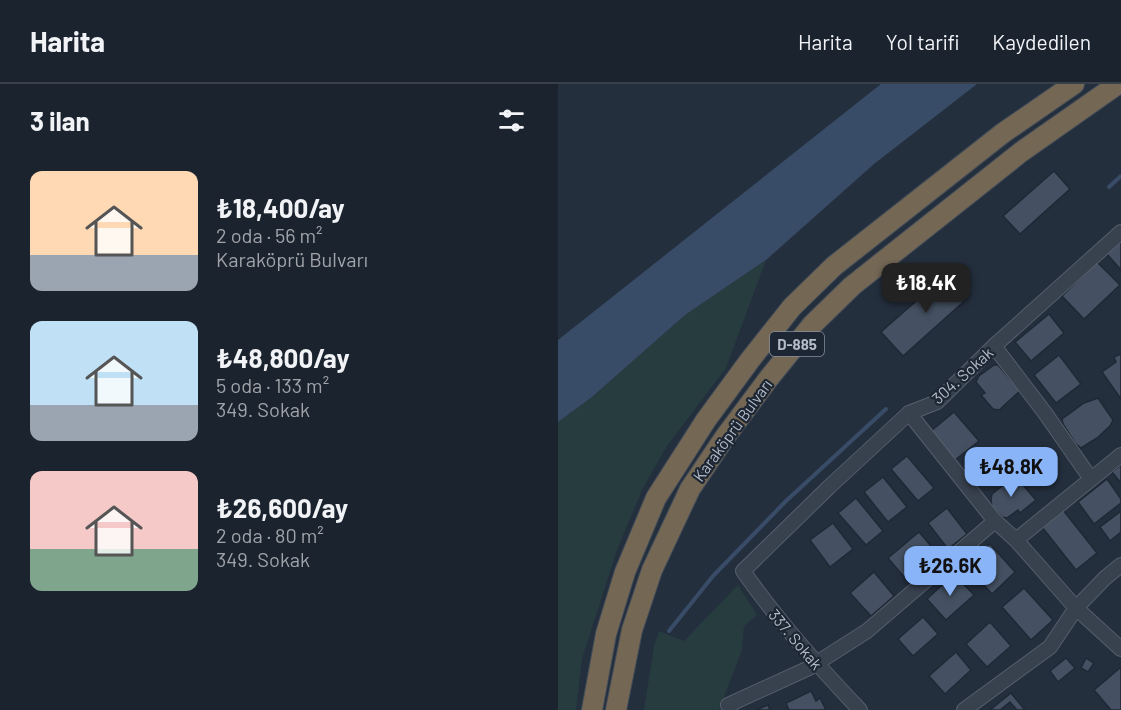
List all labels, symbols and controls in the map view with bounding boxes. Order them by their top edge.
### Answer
text: Harita [30,24,105,58]
text: Harita [798,29,853,54]
text: Yol tarifi [886,29,959,54]
text: Kaydedilen [992,29,1091,54]
icon: filters [495,104,528,137]
text: 3 ilan [30,105,90,136]
text: ₺18,400/ay [216,192,345,223]
icon: home [78,195,150,267]
text: 2 oda · 56 m² [216,223,323,247]
text: Karaköprü Bulvarı [216,247,368,271]
pin: ₺18.4K [877,263,975,314]
text: ₺18.4K [896,270,956,294]
road number: D-885 [770,332,824,356]
text: ₺48,800/ay [216,342,350,373]
street label: 304. Sokak [927,343,997,407]
icon: home [78,345,150,417]
text: 5 oda · 133 m² [216,373,329,397]
street label: Karaköprü Bulvarı [689,375,775,485]
text: 349. Sokak [216,397,310,421]
pin: ₺48.8K [962,447,1060,498]
text: ₺48.8K [979,454,1043,478]
text: ₺26,600/ay [216,492,348,523]
icon: home [78,495,150,567]
text: 2 oda · 80 m² [216,523,324,547]
pin: ₺26.6K [901,546,999,597]
text: 349. Sokak [216,547,310,571]
text: ₺26.6K [918,553,982,577]
street label: 337. Sokak [765,605,827,673]

